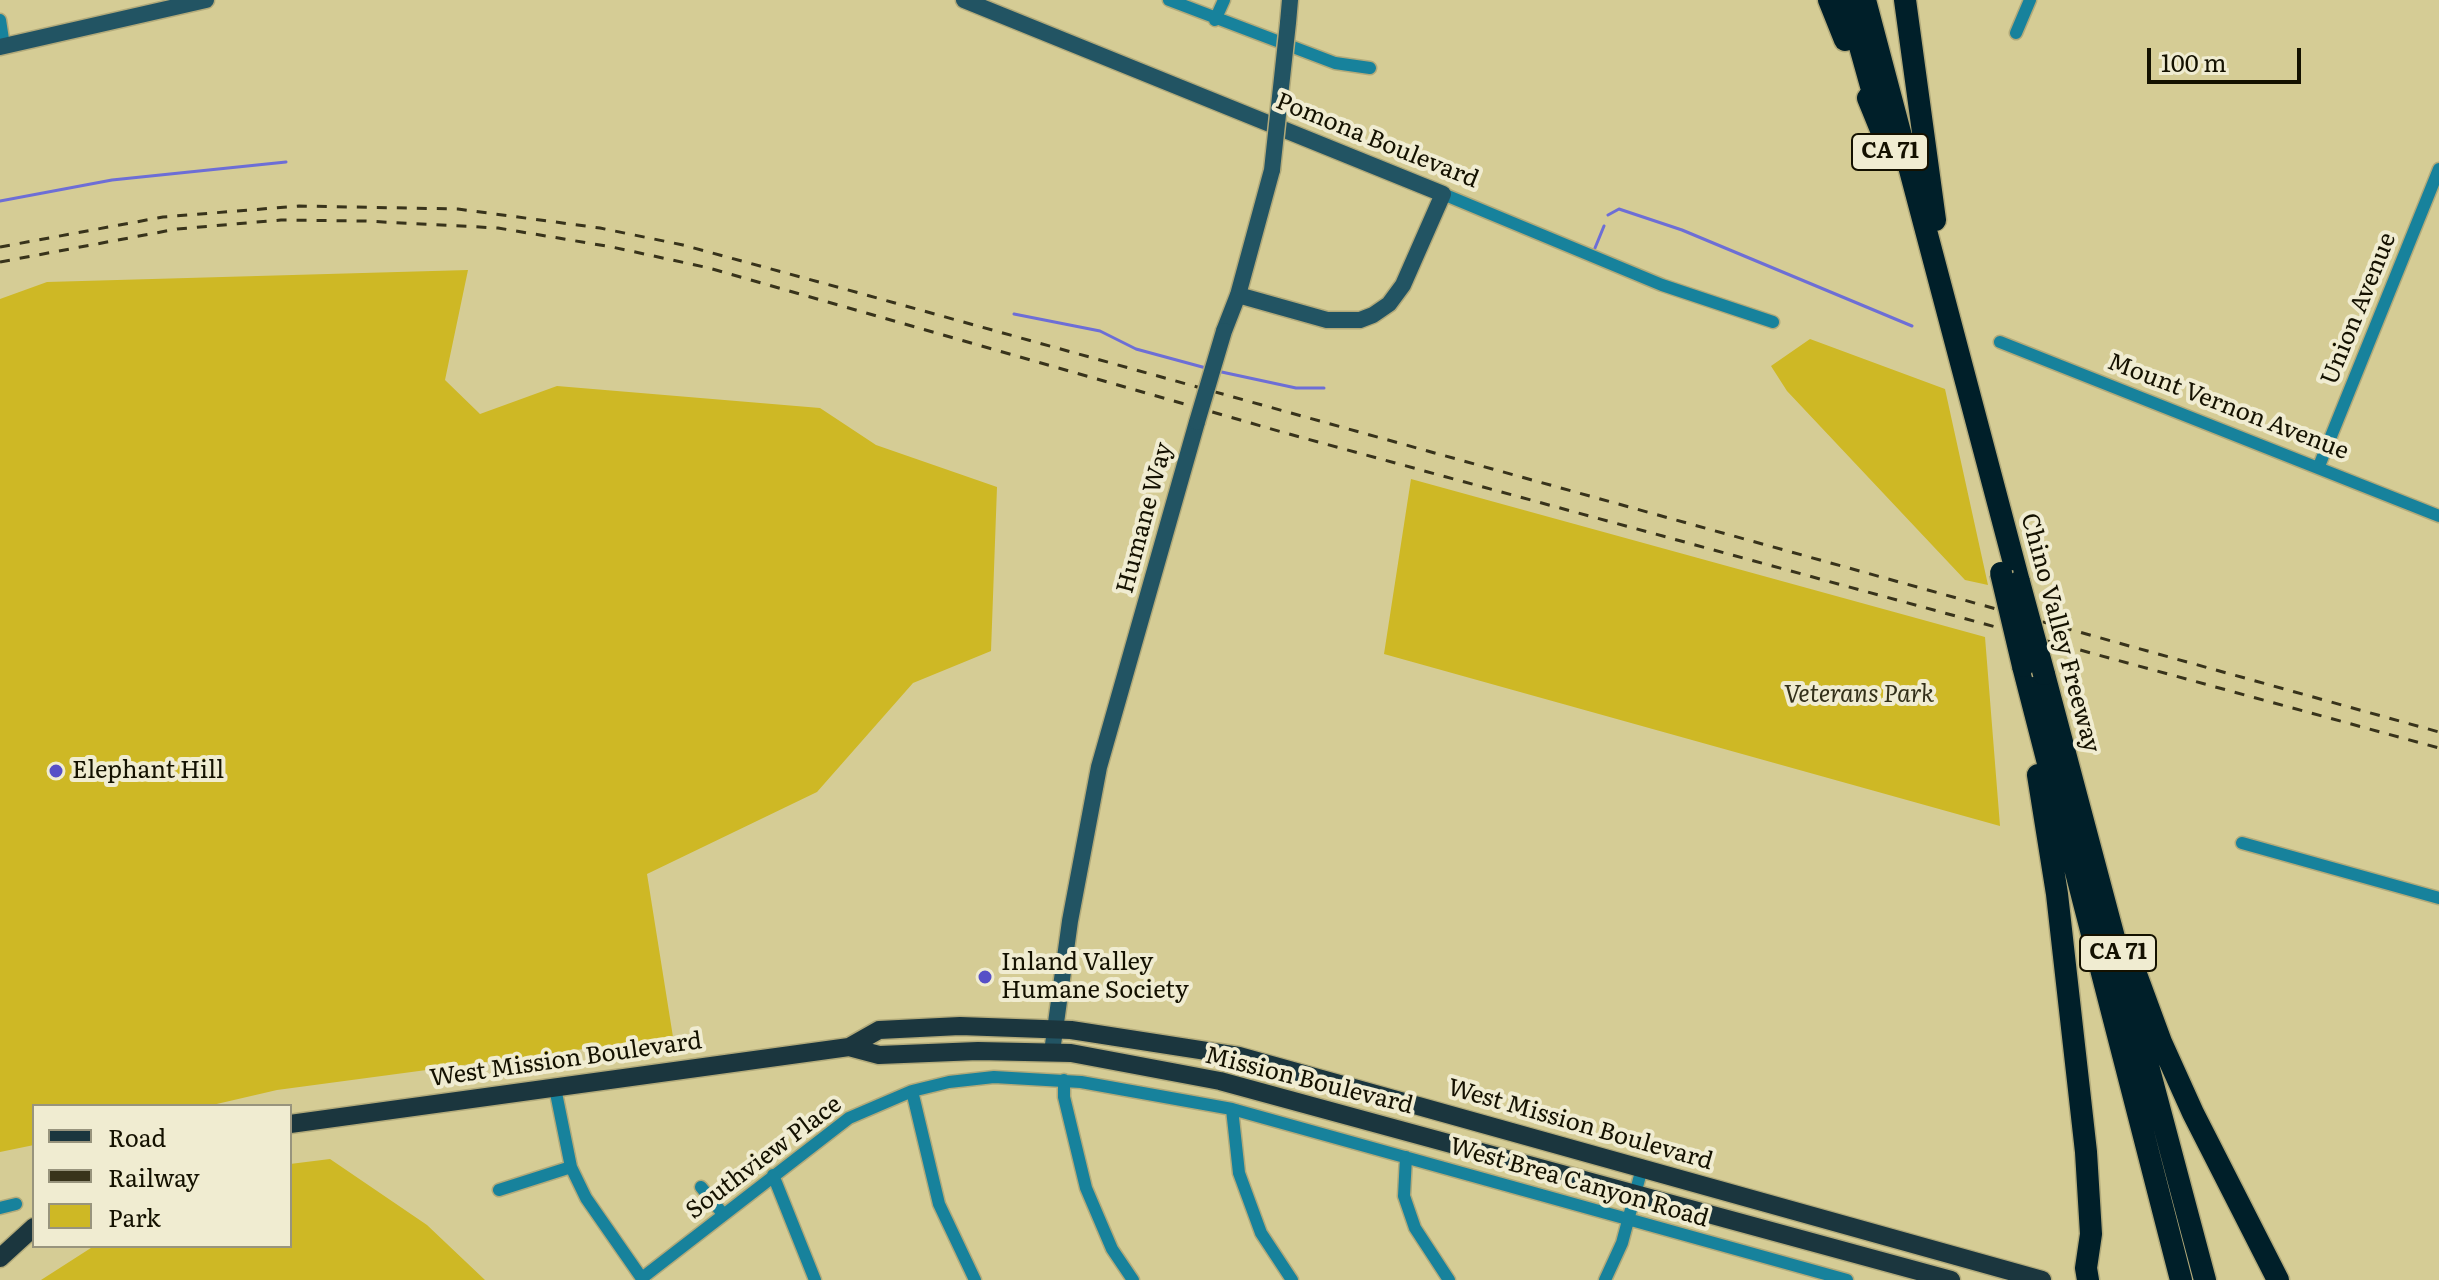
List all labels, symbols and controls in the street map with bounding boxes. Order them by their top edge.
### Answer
scale bar [2151,32,2305,82]
text: 100 m [2161,44,2227,79]
street label: Pomona Boulevard [1271,87,1483,195]
road number: CA 71 [1852,134,1928,170]
street label: Union Avenue [2315,229,2403,389]
street label: Mount Vernon Avenue [2103,348,2353,466]
street label: Humane Way [1111,439,1179,597]
street label: Chino Valley Freeway [2014,510,2106,756]
park label: Veterans Park [1784,681,1934,709]
place label: Elephant Hill [72,757,224,785]
marker: Elephant Hill [47,762,65,780]
road number: CA 71 [2080,935,2156,971]
place label: Inland Valley Humane Society [1001,949,1189,1005]
marker: Inland Valley Humane Society [976,968,994,986]
street label: West Mission Boulevard [428,1027,704,1093]
street label: Mission Boulevard [1202,1041,1416,1121]
street label: West Mission Boulevard [1444,1073,1716,1177]
street label: Southview Place [681,1090,847,1226]
legend [32,1104,292,1248]
text: Road [108,1119,166,1154]
street label: West Brea Canyon Road [1446,1132,1712,1234]
text: Railway [108,1159,200,1194]
text: Park [108,1199,161,1234]

